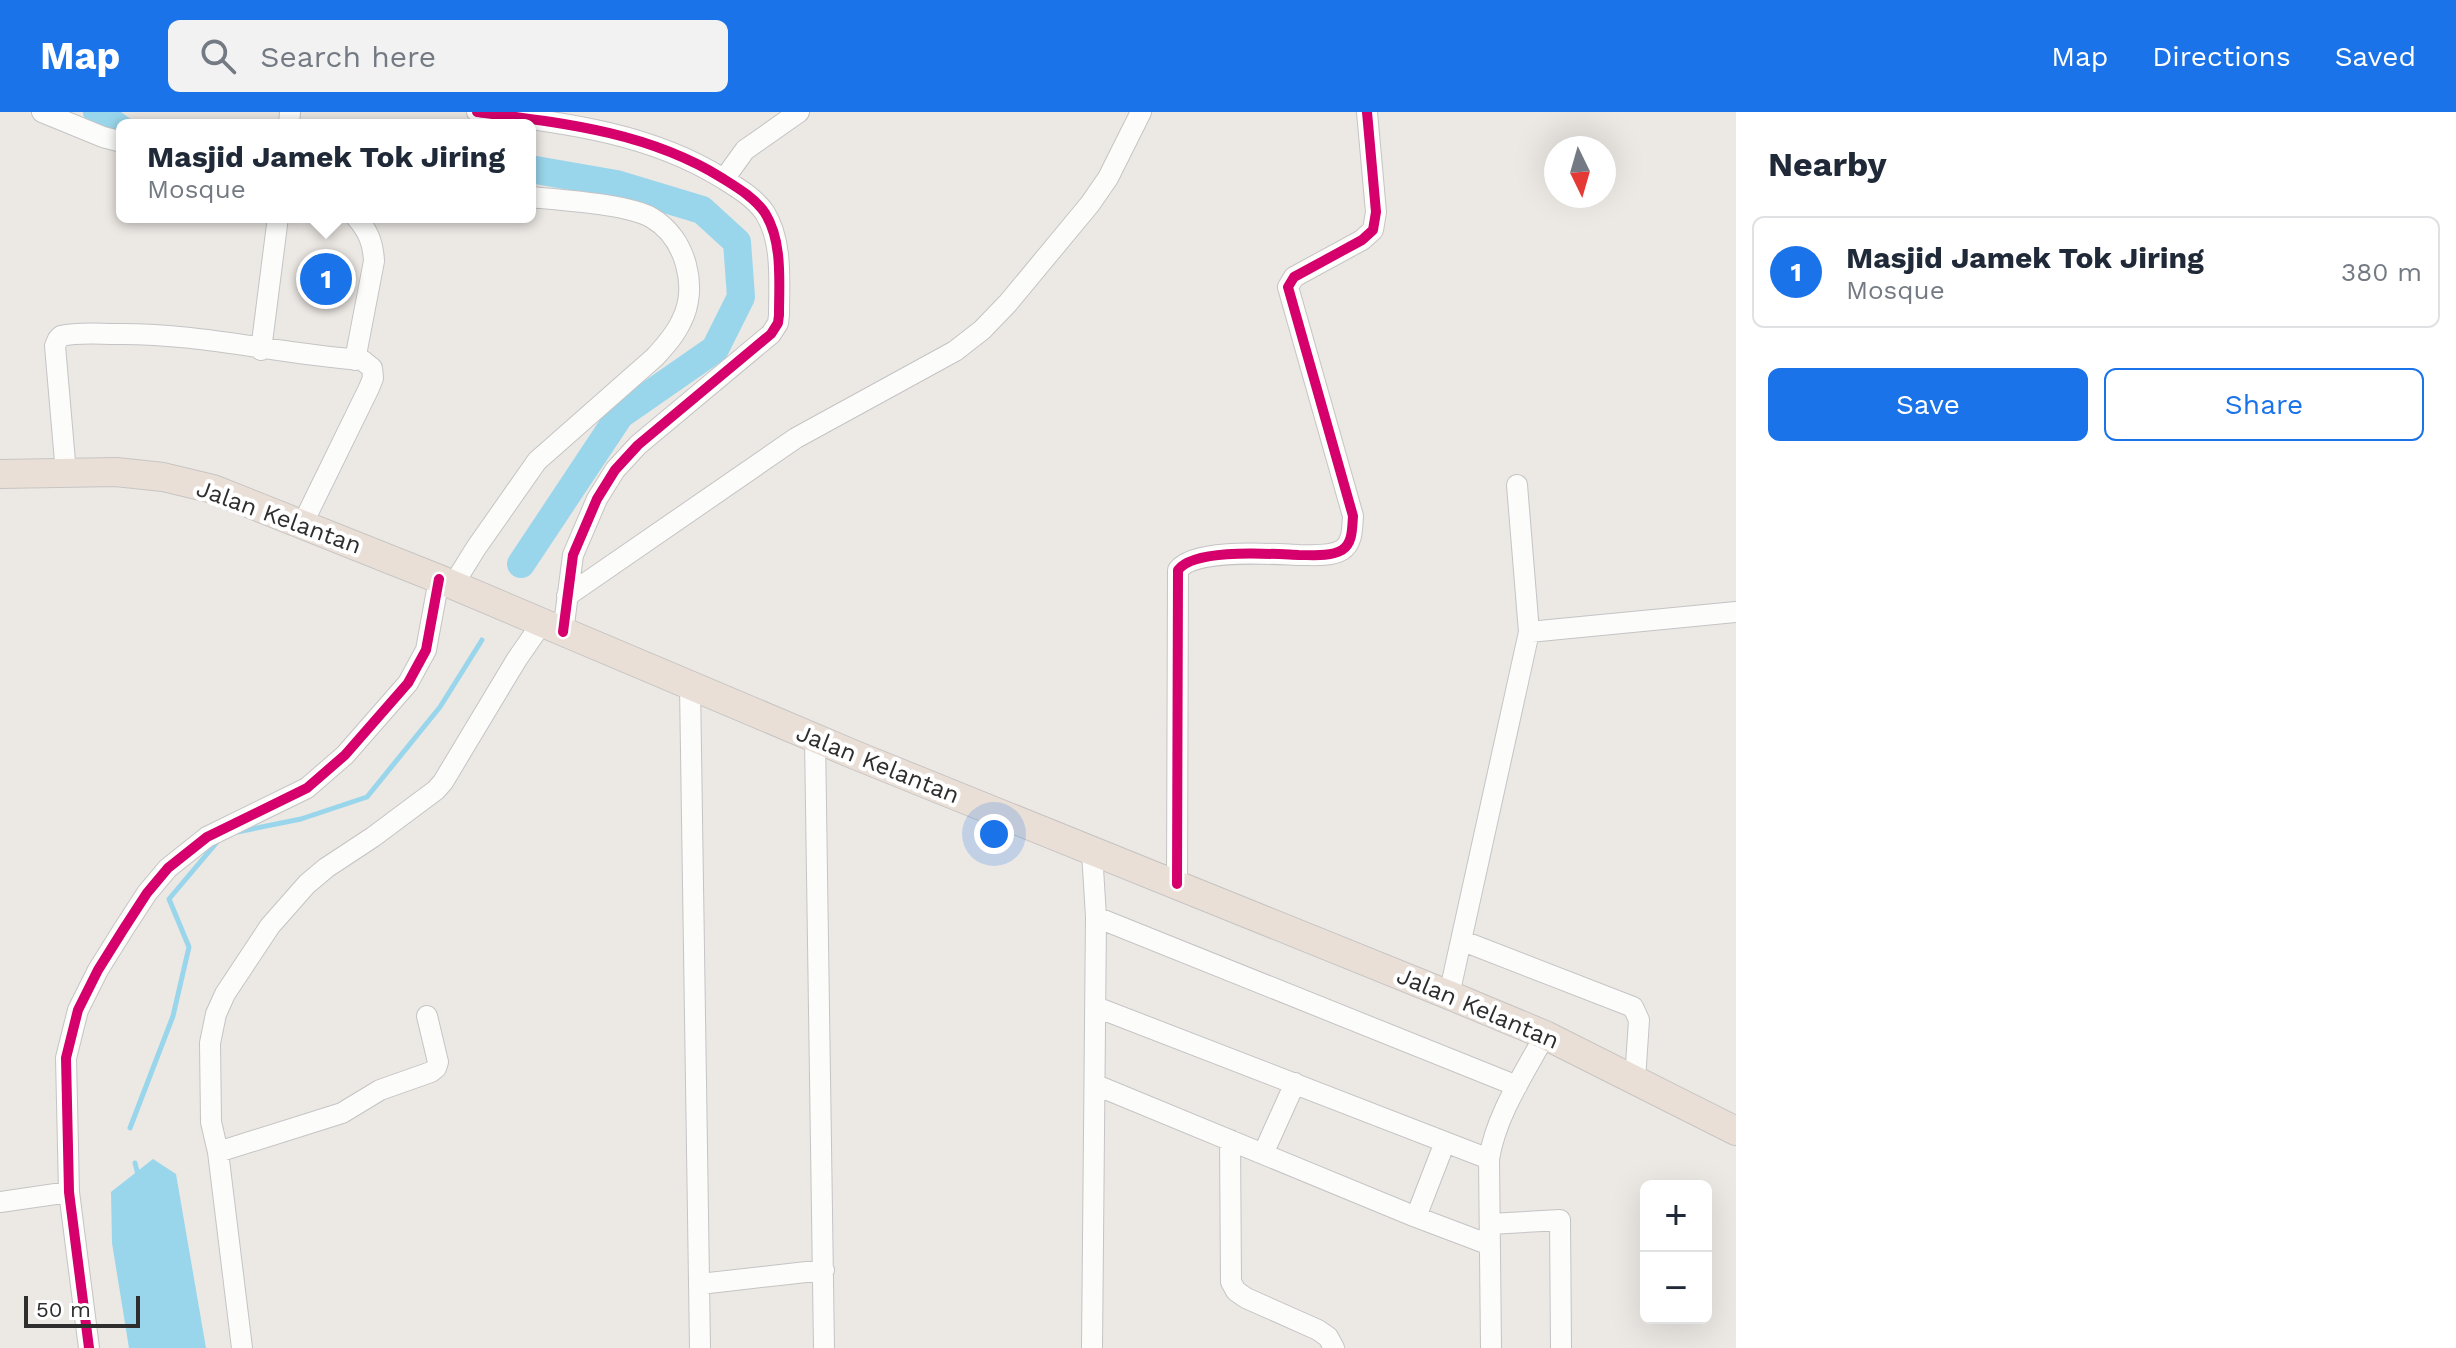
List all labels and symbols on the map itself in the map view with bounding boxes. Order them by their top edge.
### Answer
north arrow [1544,136,1616,208]
pin: 1 [300,249,352,309]
street label: Jalan Kelantan [193,474,365,560]
street label: Jalan Kelantan [792,719,964,809]
your location [974,814,1014,854]
street label: Jalan Kelantan [1393,961,1563,1055]
scale bar [24,1292,140,1328]

